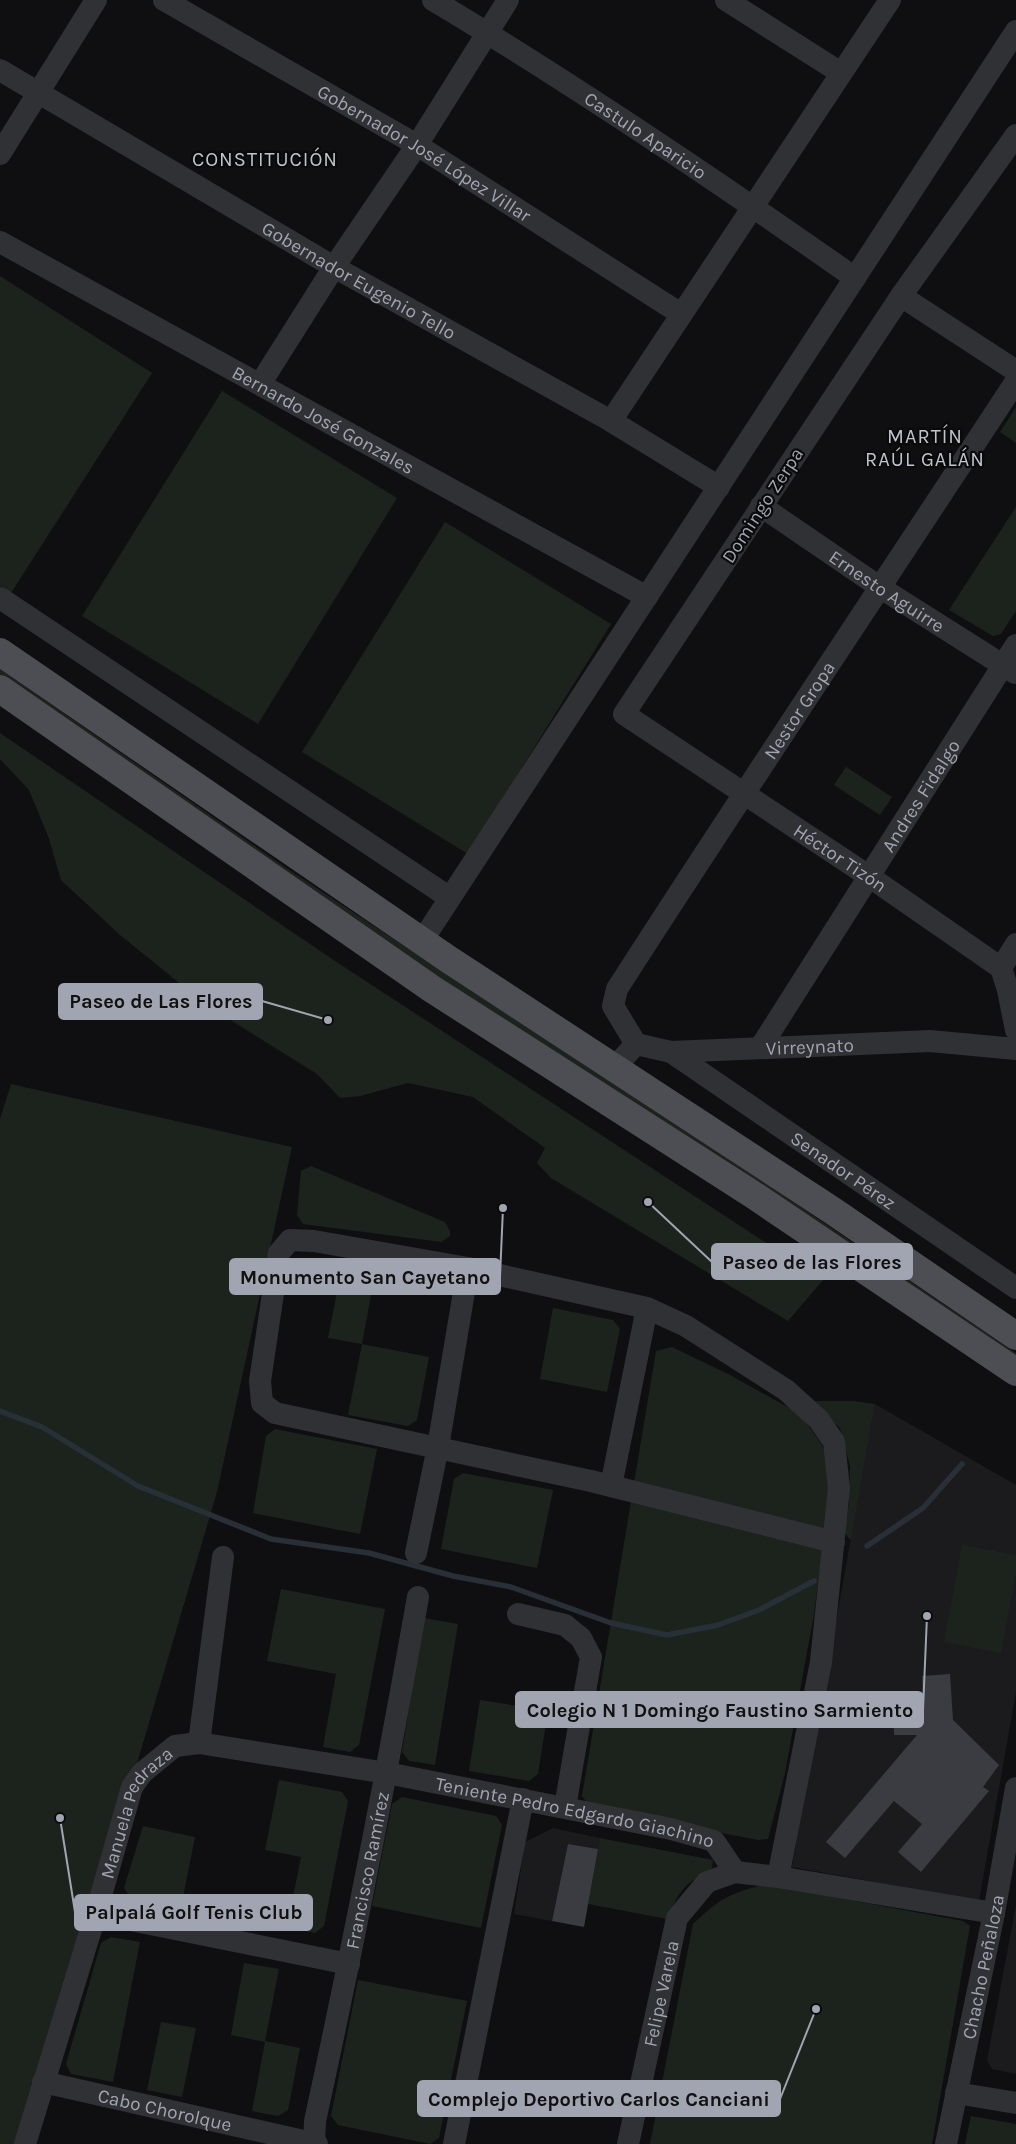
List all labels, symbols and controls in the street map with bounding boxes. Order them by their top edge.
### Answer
street label: Gobernador José López Villar [313,80,535,227]
street label: Castulo Aparicio [580,87,710,184]
district label: CONSTITUCIÓN [192,147,338,171]
street label: Gobernador Eugenio Tello [258,217,459,344]
street label: Bernardo José Gonzales [228,362,418,479]
district label: MARTÍN RAÚL GALÁN [865,424,985,471]
street label: Domingo Zerpa [717,444,808,567]
street label: Ernesto Aguirre [825,546,948,637]
street label: Nestor Gropa [760,657,840,764]
street label: Andres Fidalgo [877,736,965,856]
street label: Héctor Tizón [789,819,891,897]
callout: Paseo de Las Flores [59,984,262,1019]
text: Paseo de Las Flores [69,990,253,1013]
street label: Virreynato [765,1034,854,1060]
street label: Senador Pérez [786,1127,900,1214]
callout: Paseo de las Flores [712,1244,912,1279]
text: Paseo de las Flores [722,1251,902,1274]
callout: Monumento San Cayetano [230,1259,500,1294]
text: Monumento San Cayetano [240,1266,490,1289]
callout: Colegio N 1 Domingo Faustino Sarmiento [516,1692,923,1727]
text: Colegio N 1 Domingo Faustino Sarmiento [527,1699,913,1722]
street label: Manuela Pedraza [96,1742,178,1881]
street label: Teniente Pedro Edgardo Giachino [433,1773,717,1853]
street label: Francisco Ramírez [342,1790,394,1951]
street label: Chacho Peñaloza [958,1893,1009,2041]
callout: Palpalá Golf Tenis Club [75,1895,312,1930]
text: Palpalá Golf Tenis Club [85,1901,303,1924]
street label: Felipe Varela [639,1938,684,2049]
callout: Complejo Deportivo Carlos Canciani [418,2081,780,2116]
street label: Cabo Chorolque [96,2085,234,2136]
text: Complejo Deportivo Carlos Canciani [428,2088,770,2111]

